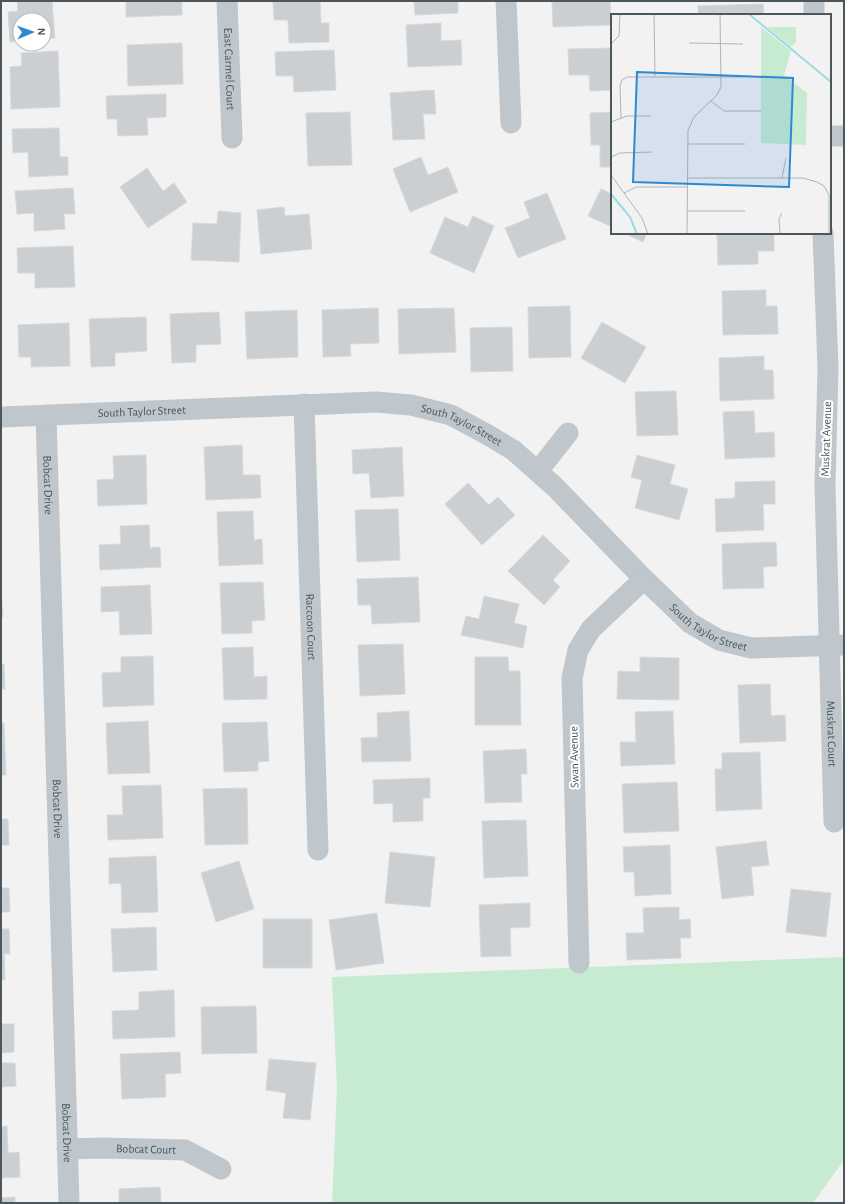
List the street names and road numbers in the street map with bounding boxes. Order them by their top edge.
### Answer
street label: East Carmel Court [222,27,237,111]
street label: Muskrat Avenue [819,401,833,477]
street label: South Taylor Street [420,402,504,448]
street label: South Taylor Street [98,404,186,419]
street label: Bobcat Drive [41,455,55,515]
street label: Raccoon Court [304,593,318,661]
street label: South Taylor Street [667,601,749,653]
street label: Muskrat Court [825,701,839,767]
street label: Swan Avenue [567,726,581,788]
street label: Bobcat Drive [51,779,64,839]
street label: Bobcat Drive [60,1103,74,1163]
street label: Bobcat Court [116,1142,176,1156]

